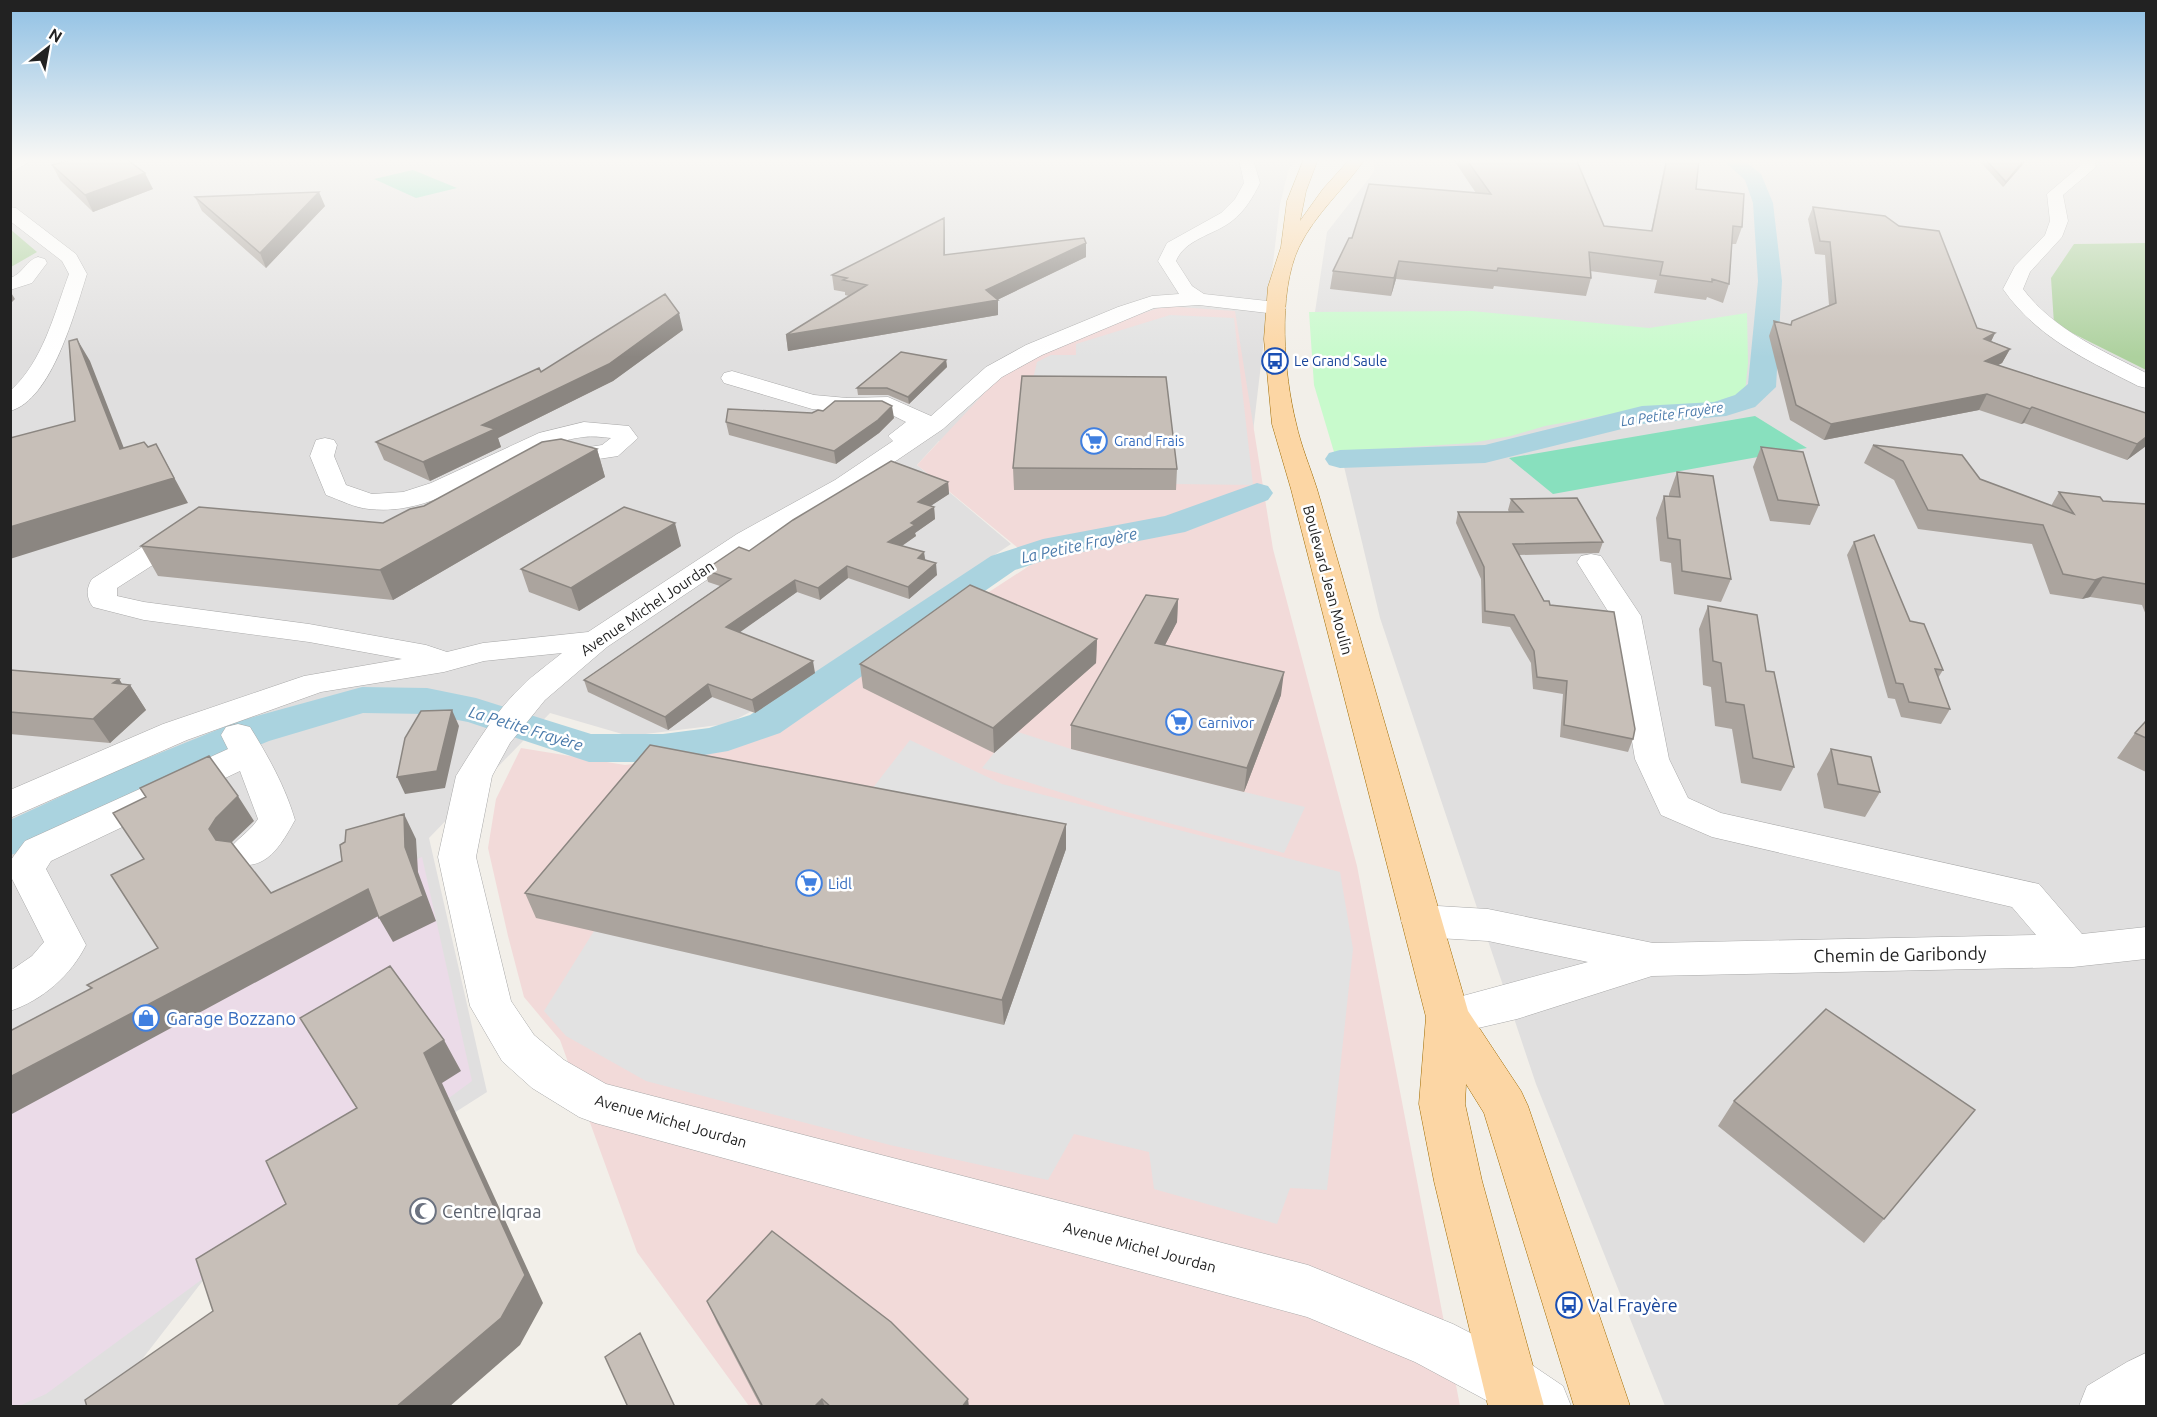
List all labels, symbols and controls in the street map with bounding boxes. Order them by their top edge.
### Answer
north arrow [18,18,78,78]
text: N [46,24,65,46]
bus stop icon: Le Grand Saule [1260,346,1290,376]
place label: Le Grand Saule [1294,353,1387,369]
water label: La Petite Frayère [1620,399,1724,429]
supermarket icon: Grand Frais [1079,426,1109,456]
place label: Grand Frais [1114,433,1184,449]
street label: Boulevard Jean Moulin [1300,503,1356,657]
water label: La Petite Frayère [1019,524,1139,566]
street label: Avenue Michel Jourdan [577,557,717,659]
water label: La Petite Frayère [467,702,585,754]
supermarket icon: Carnivor [1164,707,1194,737]
place label: Carnivor [1198,714,1255,731]
supermarket icon: Lidl [794,868,824,898]
place label: Lidl [828,875,852,892]
street label: Chemin de Garibondy [1813,942,1987,966]
shop icon: Garage Bozzano [131,1003,161,1033]
place label: Garage Bozzano [166,1008,296,1028]
street label: Avenue Michel Jourdan [593,1091,749,1151]
mosque icon: Centre Iqraa [408,1196,438,1226]
place label: Centre Iqraa [442,1201,542,1221]
street label: Avenue Michel Jourdan [1062,1218,1218,1276]
bus stop icon: Val Frayère [1554,1290,1584,1320]
place label: Val Frayère [1588,1295,1678,1315]

